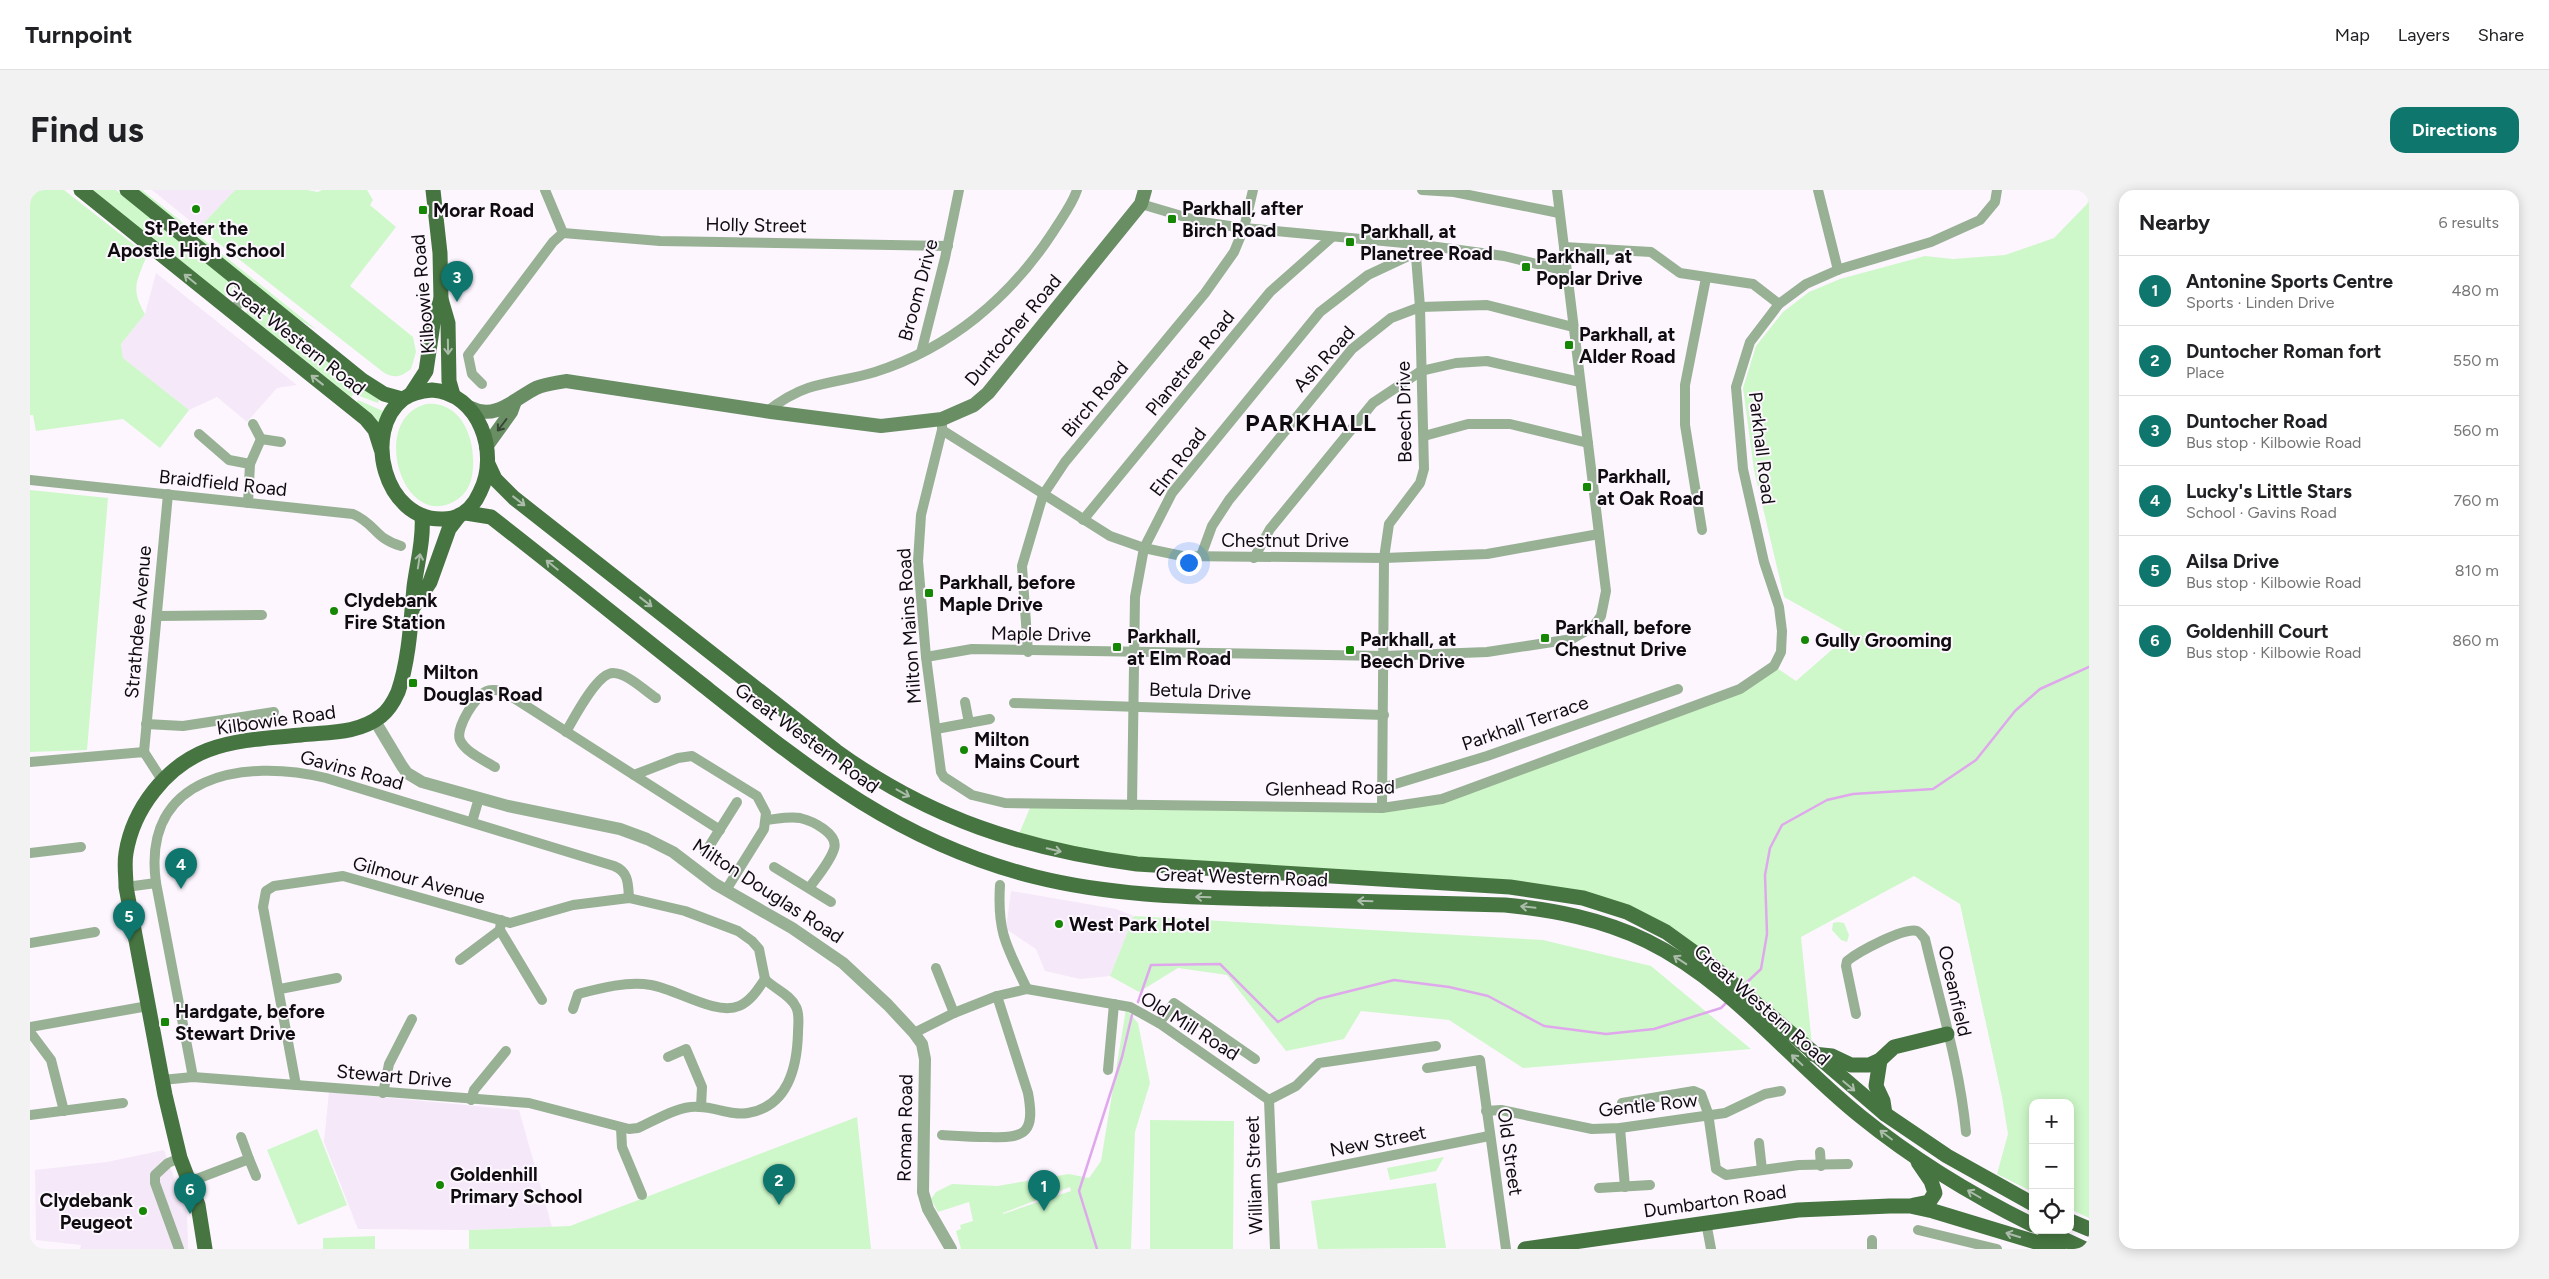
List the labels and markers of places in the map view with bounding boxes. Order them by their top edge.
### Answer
place label: Parkhall, after Birch Road [1182,197,1303,242]
place label: Morar Road [433,199,534,222]
marker: St Peter the Apostle High School [190,203,202,215]
marker: Morar Road [417,204,429,216]
marker: Parkhall, after Birch Road [1166,213,1178,225]
place label: St Peter the Apostle High School [107,217,285,262]
place label: Parkhall, at Planetree Road [1360,220,1493,265]
marker: Parkhall, at Planetree Road [1344,236,1356,248]
place label: Parkhall, at Poplar Drive [1536,245,1643,290]
pin: 3 [441,261,473,302]
marker: Parkhall, at Poplar Drive [1520,261,1532,273]
place label: Parkhall, at Alder Road [1579,323,1676,368]
marker: Parkhall, at Alder Road [1563,339,1575,351]
place label: Parkhall, at Oak Road [1597,465,1704,510]
marker: Parkhall, at Oak Road [1581,481,1593,493]
place label: Parkhall, before Maple Drive [939,571,1076,616]
marker: Parkhall, before Maple Drive [923,587,935,599]
place label: Clydebank Fire Station [344,589,445,634]
marker: Clydebank Fire Station [328,605,340,617]
place label: Parkhall, before Chestnut Drive [1555,616,1692,661]
place label: Parkhall, at Elm Road [1127,625,1231,670]
place label: Parkhall, at Beech Drive [1360,628,1465,673]
place label: Gully Grooming [1815,629,1952,652]
marker: Parkhall, before Chestnut Drive [1539,632,1551,644]
marker: Gully Grooming [1799,634,1811,646]
marker: Parkhall, at Elm Road [1111,641,1123,653]
marker: Parkhall, at Beech Drive [1344,644,1356,656]
place label: Milton Douglas Road [423,661,542,706]
marker: Milton Douglas Road [407,677,419,689]
place label: Milton Mains Court [974,728,1080,773]
marker: Milton Mains Court [958,744,970,756]
pin: 4 [165,848,197,889]
pin: 5 [113,900,145,941]
place label: West Park Hotel [1069,913,1210,936]
marker: West Park Hotel [1053,918,1065,930]
place label: Hardgate, before Stewart Drive [175,1000,325,1045]
marker: Hardgate, before Stewart Drive [159,1016,171,1028]
place label: Goldenhill Primary School [450,1163,582,1208]
pin: 2 [763,1164,795,1205]
pin: 1 [1028,1170,1060,1211]
pin: 6 [174,1173,206,1214]
marker: Goldenhill Primary School [434,1179,446,1191]
place label: Clydebank Peugeot [40,1189,134,1234]
marker: Clydebank Peugeot [137,1205,149,1217]

